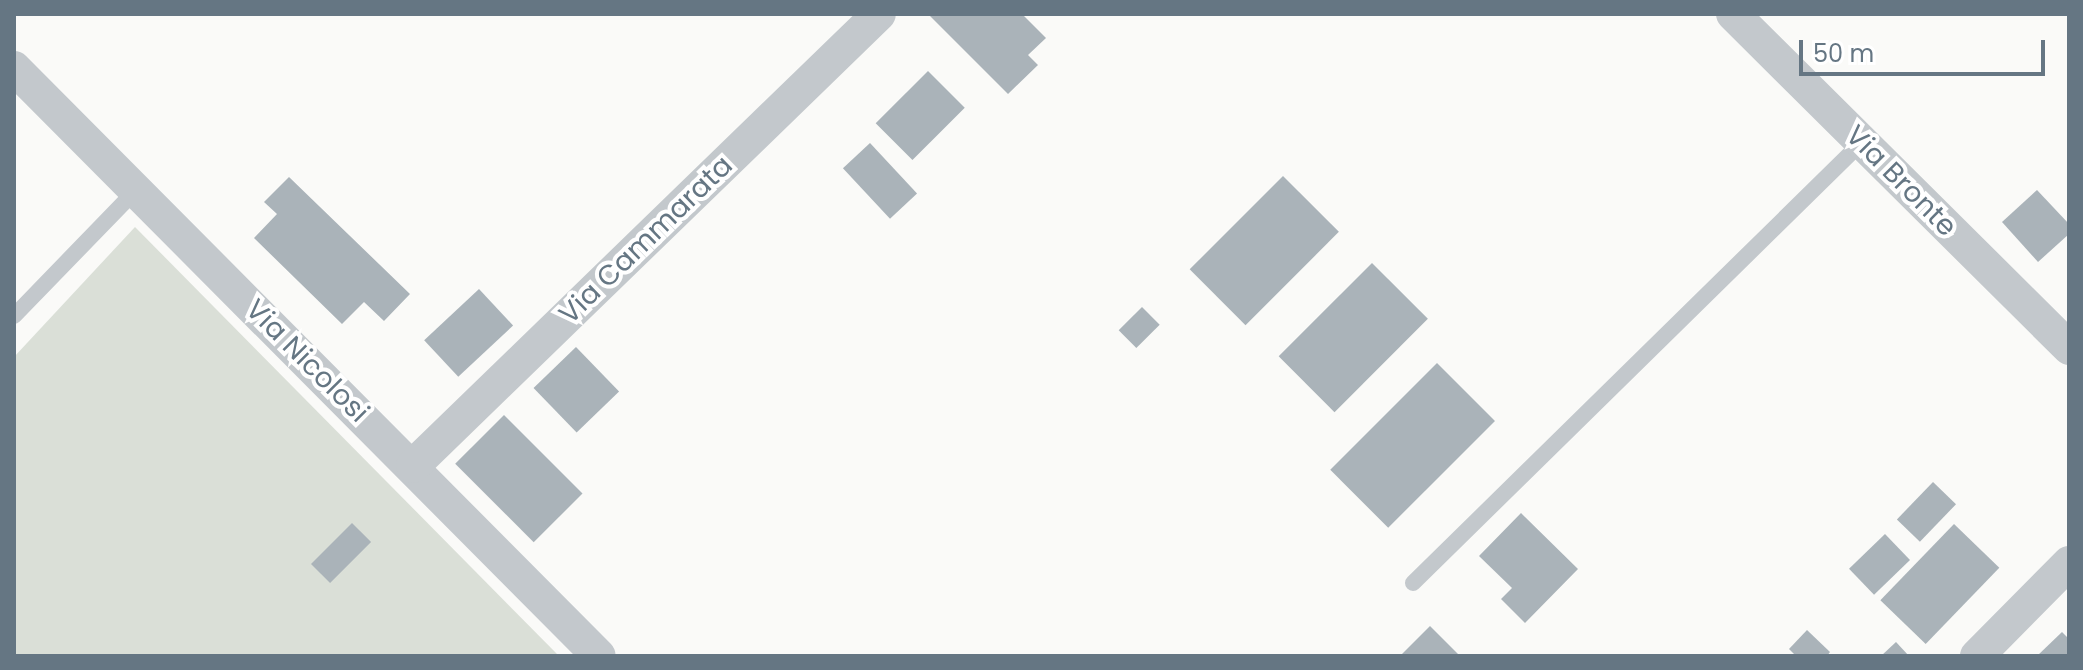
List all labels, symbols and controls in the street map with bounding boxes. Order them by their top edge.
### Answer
scale bar [1803,24,2049,74]
text: 50 m [1813,37,1874,70]
street label: Via Bronte [1838,118,1964,244]
street label: Via Cammarata [552,149,740,331]
street label: Via Nicolosi [239,293,375,429]

